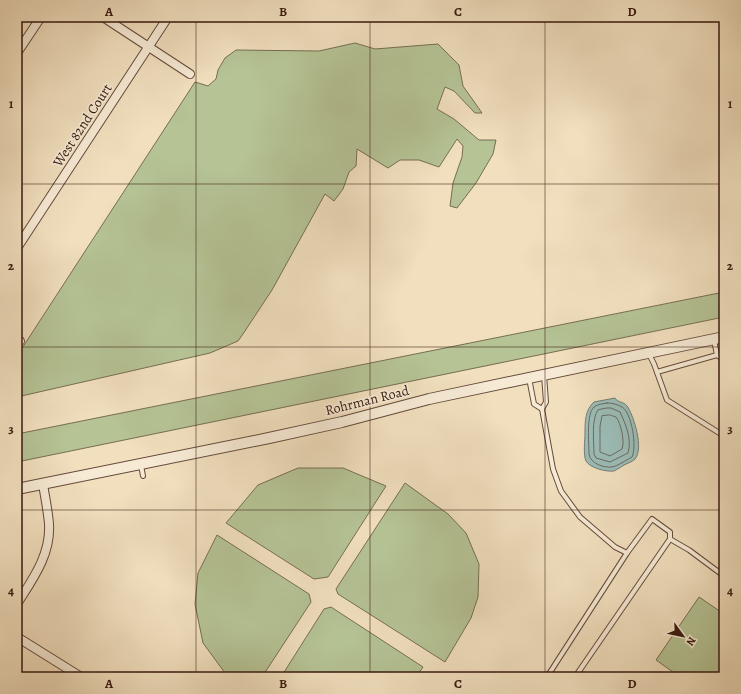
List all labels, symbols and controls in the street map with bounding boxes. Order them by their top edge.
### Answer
text: A [104,3,114,20]
text: B [279,3,287,20]
text: C [454,3,462,20]
text: D [627,3,637,20]
street label: West 82nd Court [48,80,117,171]
text: 1 [9,95,14,112]
text: 1 [728,95,733,112]
text: 2 [8,257,15,274]
text: 2 [727,257,734,274]
street label: Rohrman Road [323,381,411,420]
text: 3 [8,420,14,437]
text: 3 [727,420,733,437]
text: 4 [8,582,14,599]
text: 4 [727,582,733,599]
north arrow [663,616,703,656]
text: N [682,634,699,649]
text: A [104,675,114,692]
text: B [279,675,287,692]
text: C [454,675,462,692]
text: D [627,675,637,692]

